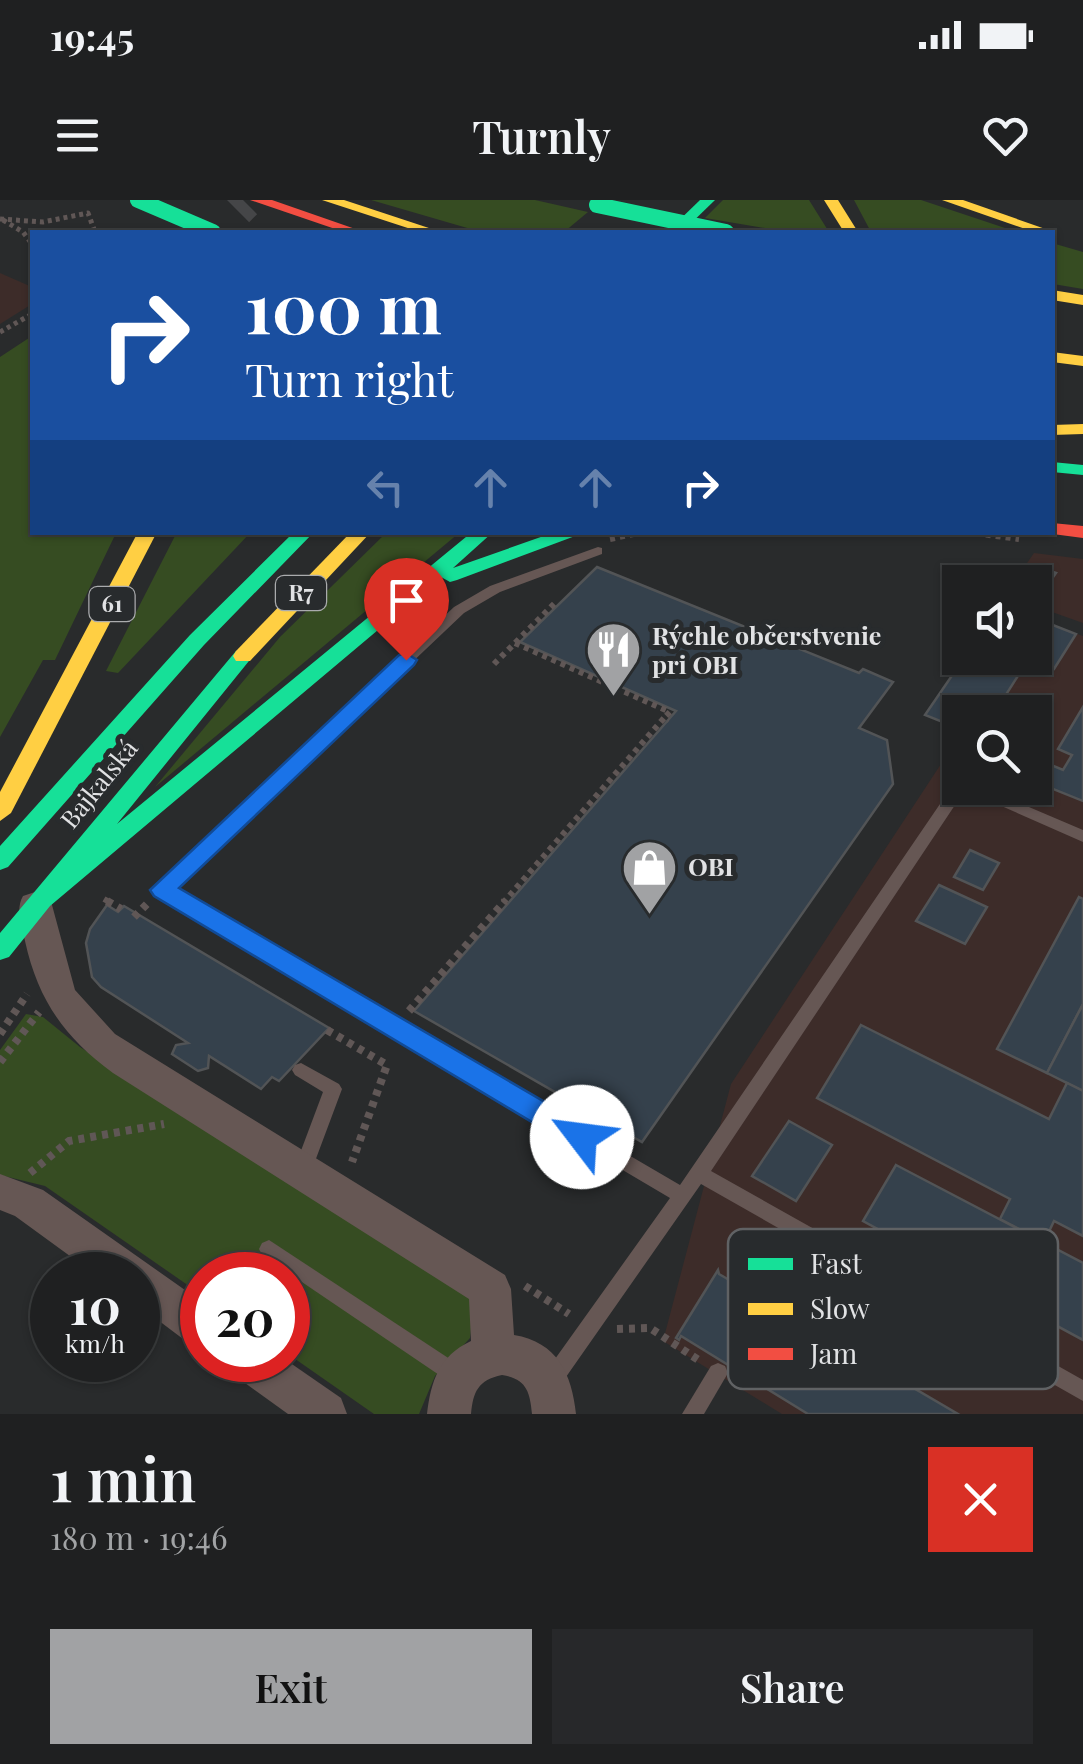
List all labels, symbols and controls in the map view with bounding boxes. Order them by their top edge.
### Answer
text: 19:45 [50,10,134,61]
text: Turnly [472,105,611,165]
icon: menu [50,108,105,163]
icon: heart [978,108,1033,163]
text: 100 m [245,258,442,352]
icon: right [80,270,210,400]
text: Turn right [245,348,453,408]
icon: left [358,460,413,515]
icon: ahead [463,460,518,515]
icon: ahead [568,460,623,515]
icon: right [673,460,728,515]
pin [364,558,449,661]
map controls [942,565,1052,805]
button: sound [942,565,1052,675]
icon: arrive [379,573,434,628]
road number: R7 [276,576,326,610]
road number: 61 [90,587,134,621]
place label: Rýchle občerstvenie pri OBI [652,618,881,680]
restaurant icon: Rýchle občerstvenie pri OBI [583,620,643,699]
button: search [942,695,1052,805]
street label: Bajkalská [52,731,144,834]
shop icon: OBI [619,837,679,916]
place label: OBI [688,849,734,882]
position arrow [530,1085,634,1189]
legend [728,1229,1058,1389]
text: Fast [810,1244,863,1281]
speed limit sign: 20 [180,1252,310,1382]
text: 10 [69,1271,121,1338]
text: Slow [810,1289,870,1326]
text: km/h [65,1326,125,1359]
text: Jam [809,1334,857,1371]
text: 1 min [50,1437,196,1517]
button: close [928,1447,1033,1552]
text: 180 m · 19:46 [50,1515,227,1558]
button: Exit [50,1629,532,1744]
button: Share [552,1629,1033,1744]

